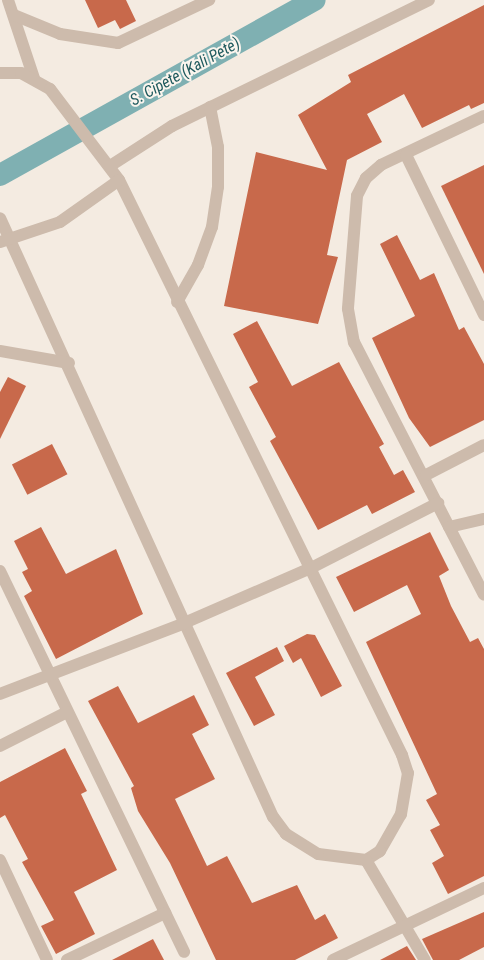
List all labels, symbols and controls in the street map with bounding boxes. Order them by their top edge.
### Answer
water label: S. Cipete (Kali Pete) [127,34,243,110]

